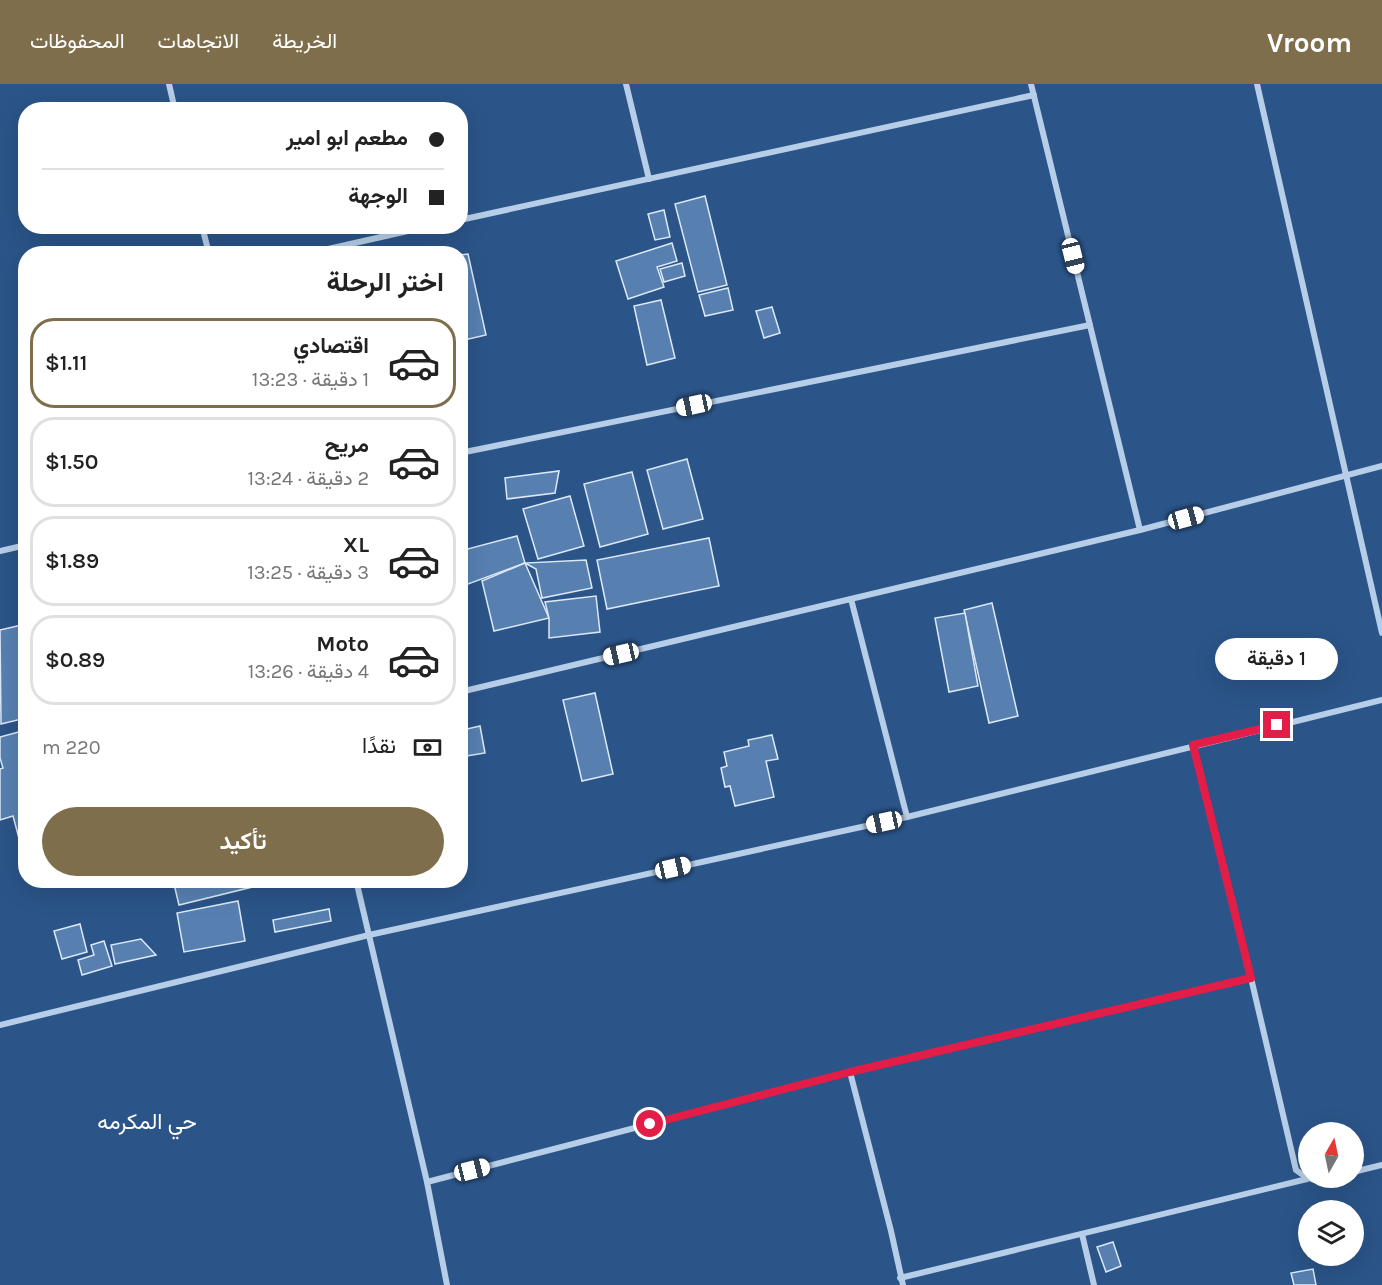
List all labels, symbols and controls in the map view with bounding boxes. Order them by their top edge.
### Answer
text: Vroom [1267,26,1352,59]
text: المحفوظات [30,29,125,53]
text: الاتجاهات [158,29,239,53]
text: الخريطة [272,29,337,53]
text: مطعم ابو امير [286,125,408,151]
text: الوجهة [348,183,408,209]
car [1060,236,1086,276]
text: اختر الرحلة [326,266,444,298]
text: اقتصادي [293,333,369,359]
icon: car [387,336,441,390]
text: $1.11 [45,350,87,376]
text: 1 دقيقة · 13:23 [252,368,369,391]
car [675,392,713,418]
text: مريح [325,432,369,458]
icon: car [387,435,441,489]
text: $1.50 [45,449,98,475]
text: 2 دقيقة · 13:24 [248,467,369,490]
car [1166,505,1206,531]
text: XL [343,532,369,558]
icon: car [387,534,441,588]
text: $1.89 [45,548,99,574]
text: 3 دقيقة · 13:25 [247,561,369,584]
text: Moto [316,631,369,657]
icon: car [387,633,441,687]
callout: 1 دقيقة [1216,638,1338,680]
car [601,641,641,667]
text: $0.89 [45,647,105,673]
text: 1 دقيقة [1247,647,1306,670]
text: 4 دقيقة · 13:26 [248,660,369,683]
route end [1263,711,1290,738]
icon: cash [411,731,444,764]
text: نقدًا [362,733,396,759]
text: 220 m [42,736,101,759]
button: تأكيد [42,807,444,876]
car [865,809,903,835]
car [653,855,693,881]
district label: حي المكرمه [97,1109,197,1140]
route start [636,1110,663,1137]
north arrow [1298,1122,1364,1188]
map controls [1298,1122,1364,1266]
car [452,1157,492,1183]
button: layers [1298,1200,1364,1266]

